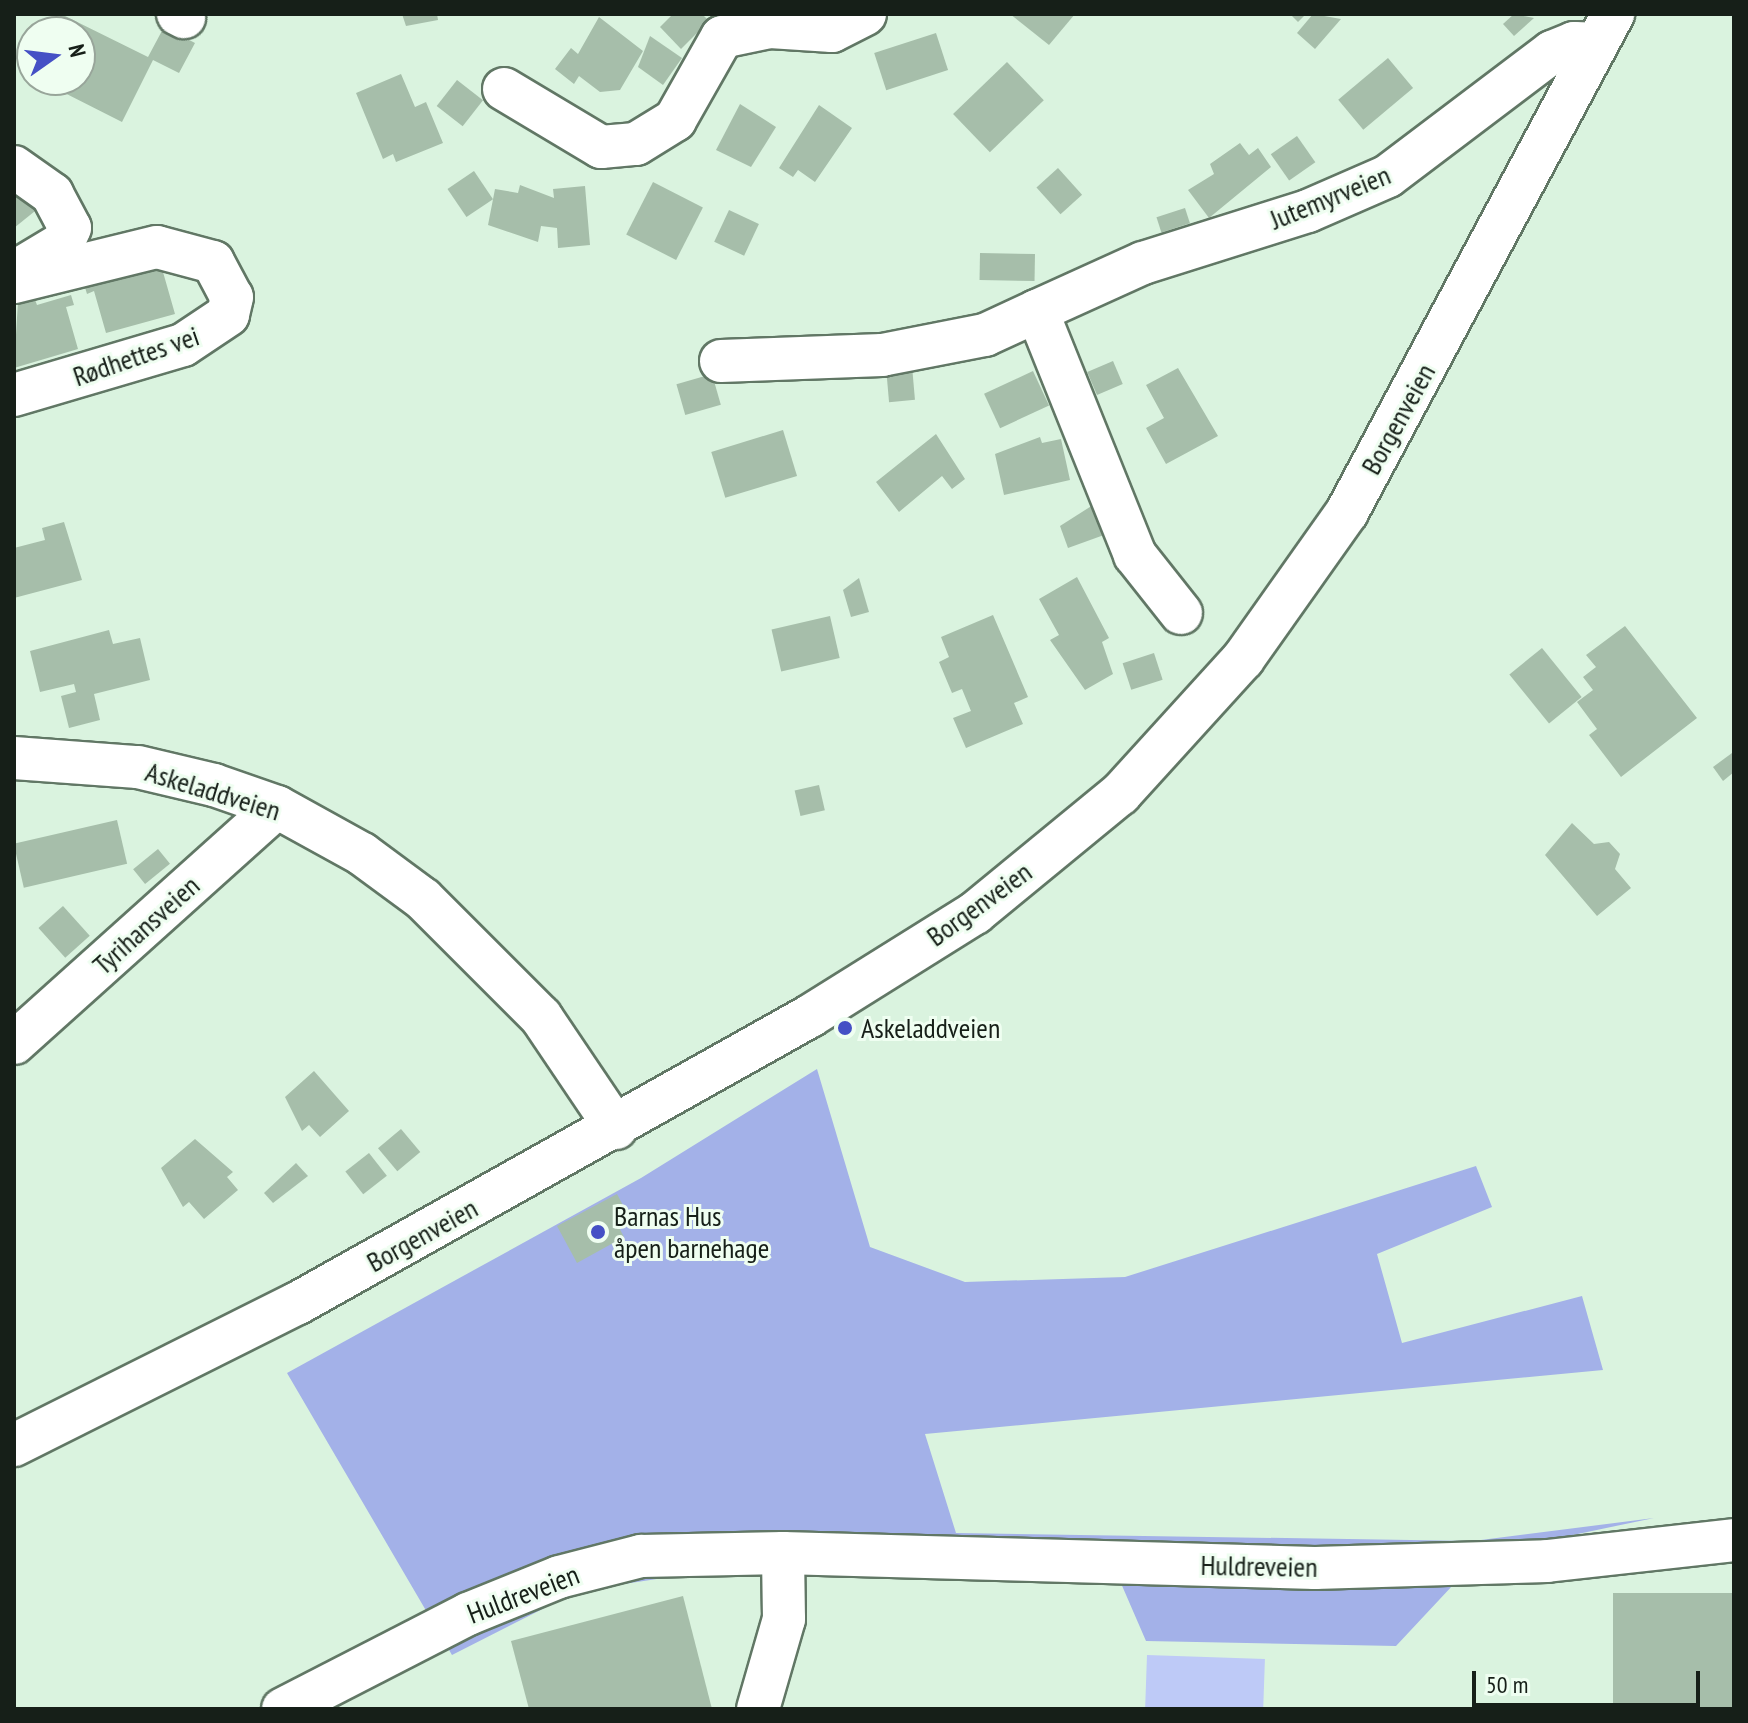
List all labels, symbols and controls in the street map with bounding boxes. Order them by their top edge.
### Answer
north arrow [16,16,96,96]
text: N [62,42,92,60]
street label: Jutemyrveien [1265,158,1395,236]
street label: Rødhettes vei [69,319,203,393]
street label: Borgenveien [1354,358,1442,480]
street label: Askeladdveien [142,755,284,827]
street label: Borgenveien [920,855,1038,953]
street label: Tyrihansveien [86,869,206,981]
place label: Askeladdveien [861,1011,1000,1045]
marker: Askeladdveien [836,1019,854,1037]
street label: Borgenveien [361,1191,483,1279]
place label: Barnas Hus åpen barnehage [614,1199,769,1265]
marker: Barnas Hus åpen barnehage [589,1223,607,1241]
street label: Huldreveien [1200,1548,1318,1584]
street label: Huldreveien [462,1557,584,1631]
scale bar [1476,1655,1704,1705]
text: 50 m [1486,1669,1528,1700]

